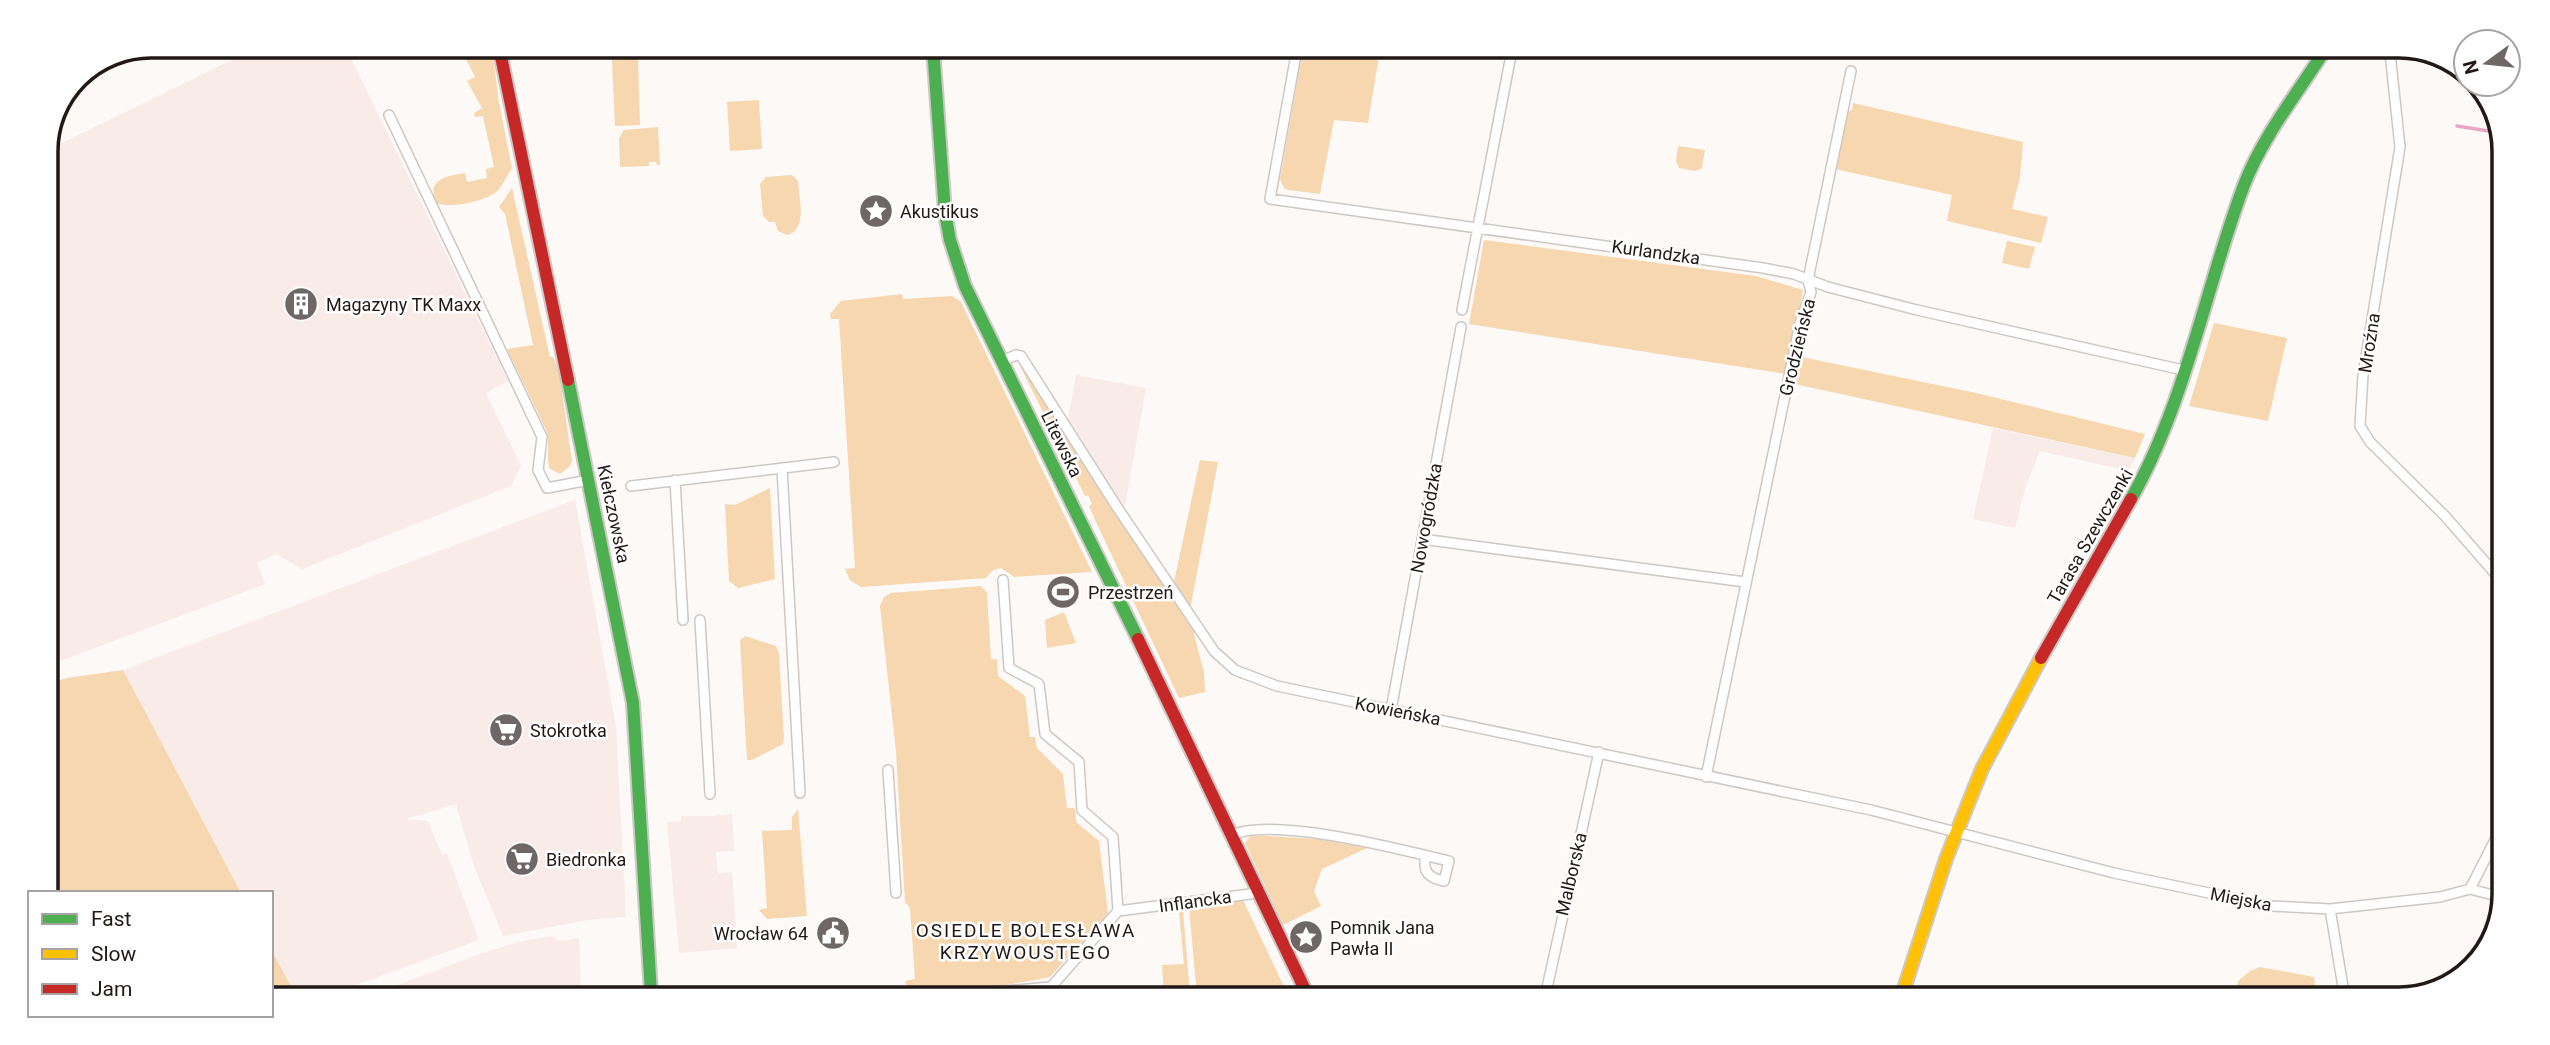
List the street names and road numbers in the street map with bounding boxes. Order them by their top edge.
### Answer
street label: Kurlandzka [1610,235,1702,269]
street label: Grodzieńska [1775,296,1819,398]
street label: Mroźna [2354,312,2384,374]
street label: Litewska [1037,407,1087,481]
street label: Nowogródzka [1406,461,1446,575]
street label: Kiełczowska [593,463,635,565]
street label: Tarasa Szewczenki [2043,465,2137,607]
street label: Kowieńska [1353,692,1443,730]
street label: Malborska [1551,830,1591,918]
street label: Miejska [2208,883,2274,915]
street label: Inflancka [1157,886,1233,916]

